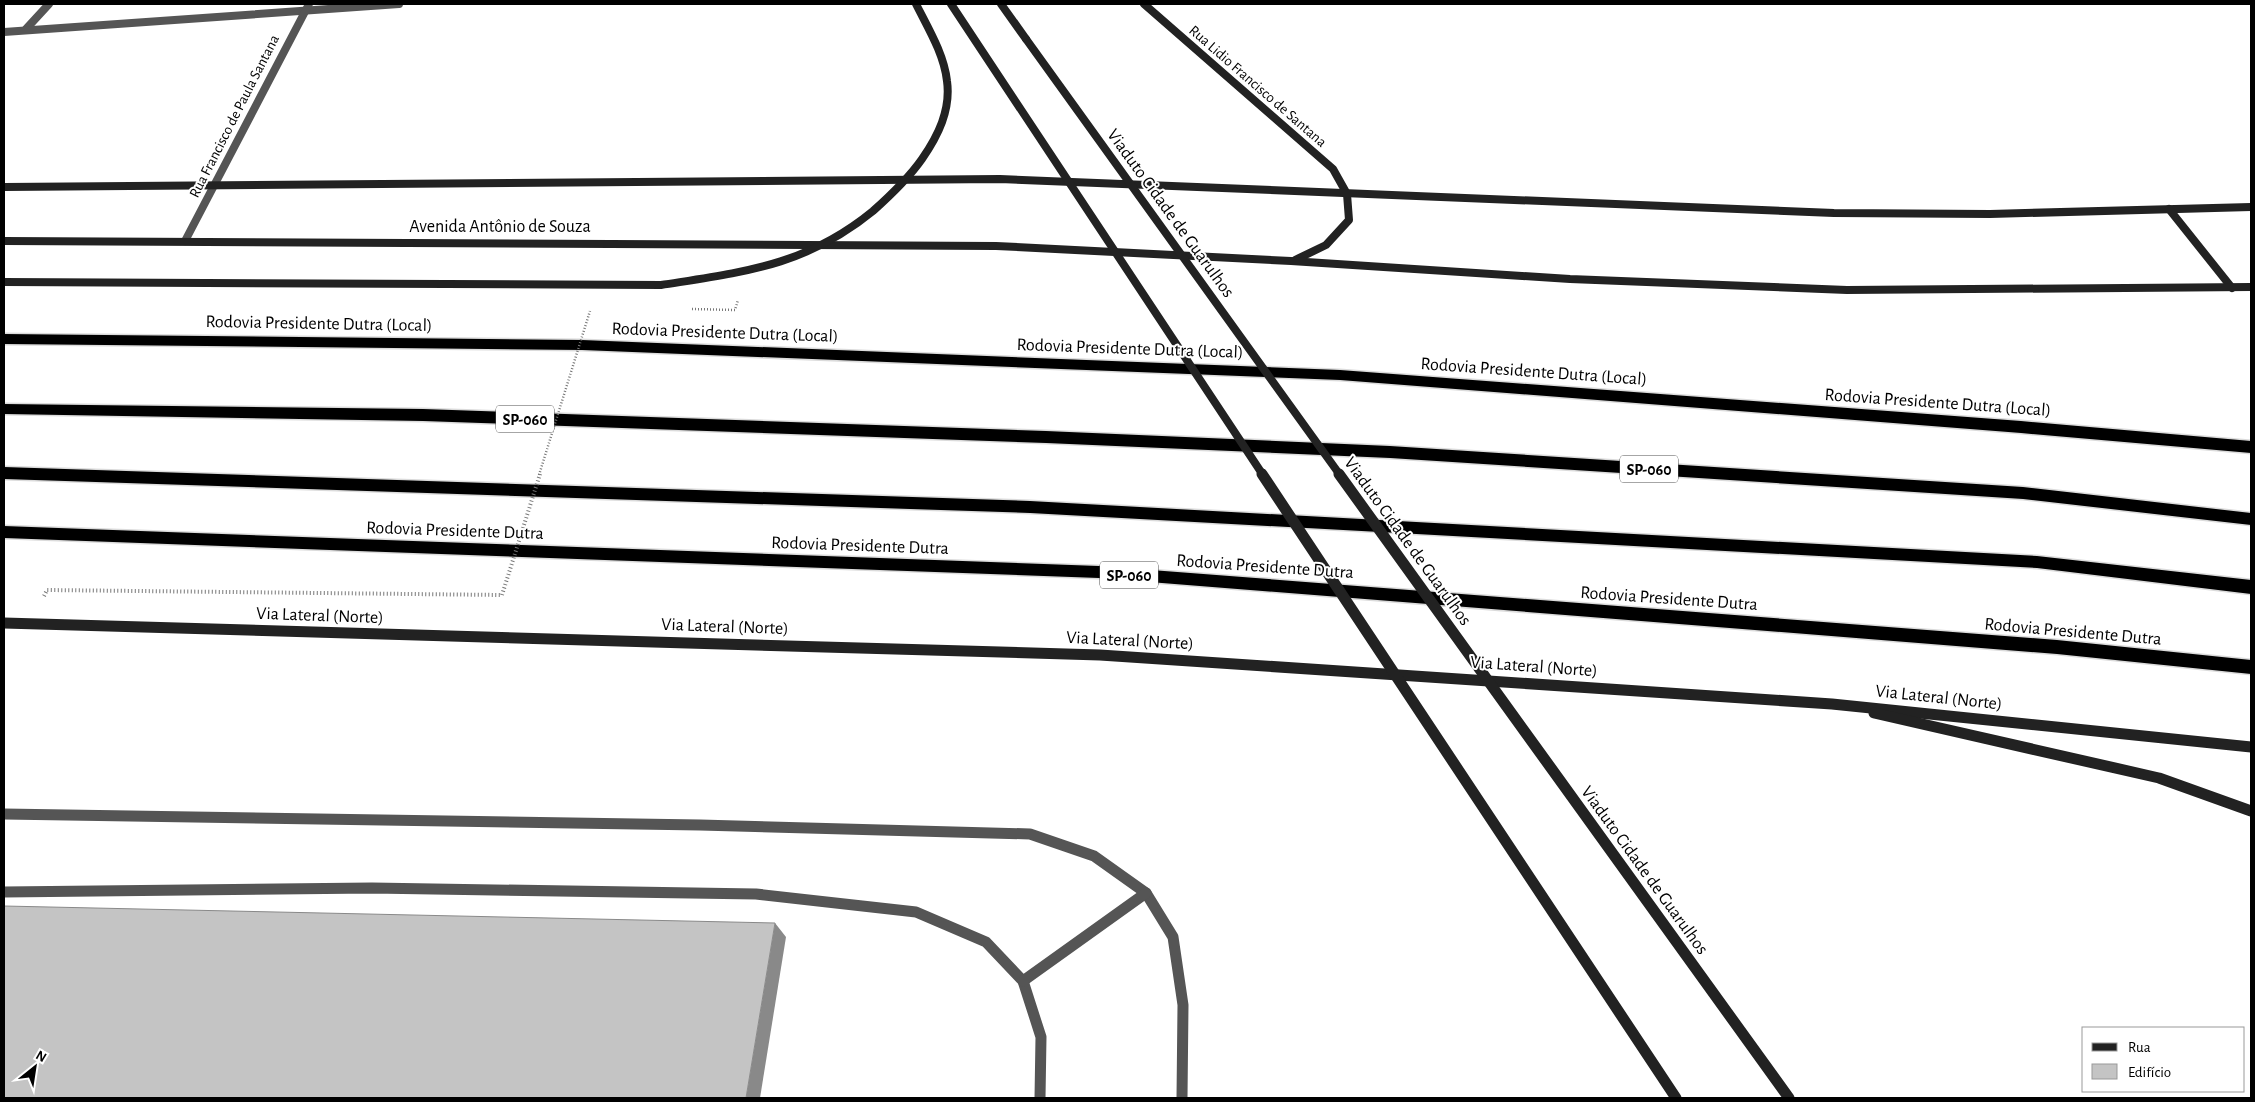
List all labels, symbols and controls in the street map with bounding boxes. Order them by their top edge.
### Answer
street label: Rua Lidio Francisco de Santana [1186,23,1329,150]
street label: Rua Francisco de Paula Santana [187,32,282,200]
street label: Viaduto Cidade de Guarulhos [1103,126,1237,301]
street label: Avenida Antônio de Souza [409,218,591,236]
street label: Rodovia Presidente Dutra (Local) [205,313,433,335]
street label: Rodovia Presidente Dutra (Local) [611,320,839,346]
street label: Rodovia Presidente Dutra (Local) [1016,336,1244,362]
street label: Rodovia Presidente Dutra (Local) [1420,355,1648,389]
street label: Rodovia Presidente Dutra (Local) [1824,386,2052,420]
road number: SP-060 [496,406,554,432]
street label: Viaduto Cidade de Guarulhos [1340,454,1474,629]
road number: SP-060 [1620,456,1678,482]
street label: Rodovia Presidente Dutra [366,519,544,543]
street label: Rodovia Presidente Dutra [771,534,949,558]
street label: Rodovia Presidente Dutra [1176,552,1354,582]
road number: SP-060 [1100,562,1158,588]
street label: Rodovia Presidente Dutra [1580,584,1758,614]
street label: Via Lateral (Norte) [256,605,384,627]
street label: Rodovia Presidente Dutra [1984,615,2162,649]
street label: Via Lateral (Norte) [661,616,789,638]
street label: Via Lateral (Norte) [1066,629,1194,653]
street label: Via Lateral (Norte) [1470,654,1598,680]
street label: Via Lateral (Norte) [1874,682,2003,714]
street label: Viaduto Cidade de Guarulhos [1577,783,1711,958]
legend [2082,1027,2245,1092]
text: Rua [2128,1040,2151,1055]
north arrow [10,1042,60,1092]
text: N [33,1048,49,1065]
text: Edifício [2128,1065,2171,1080]

